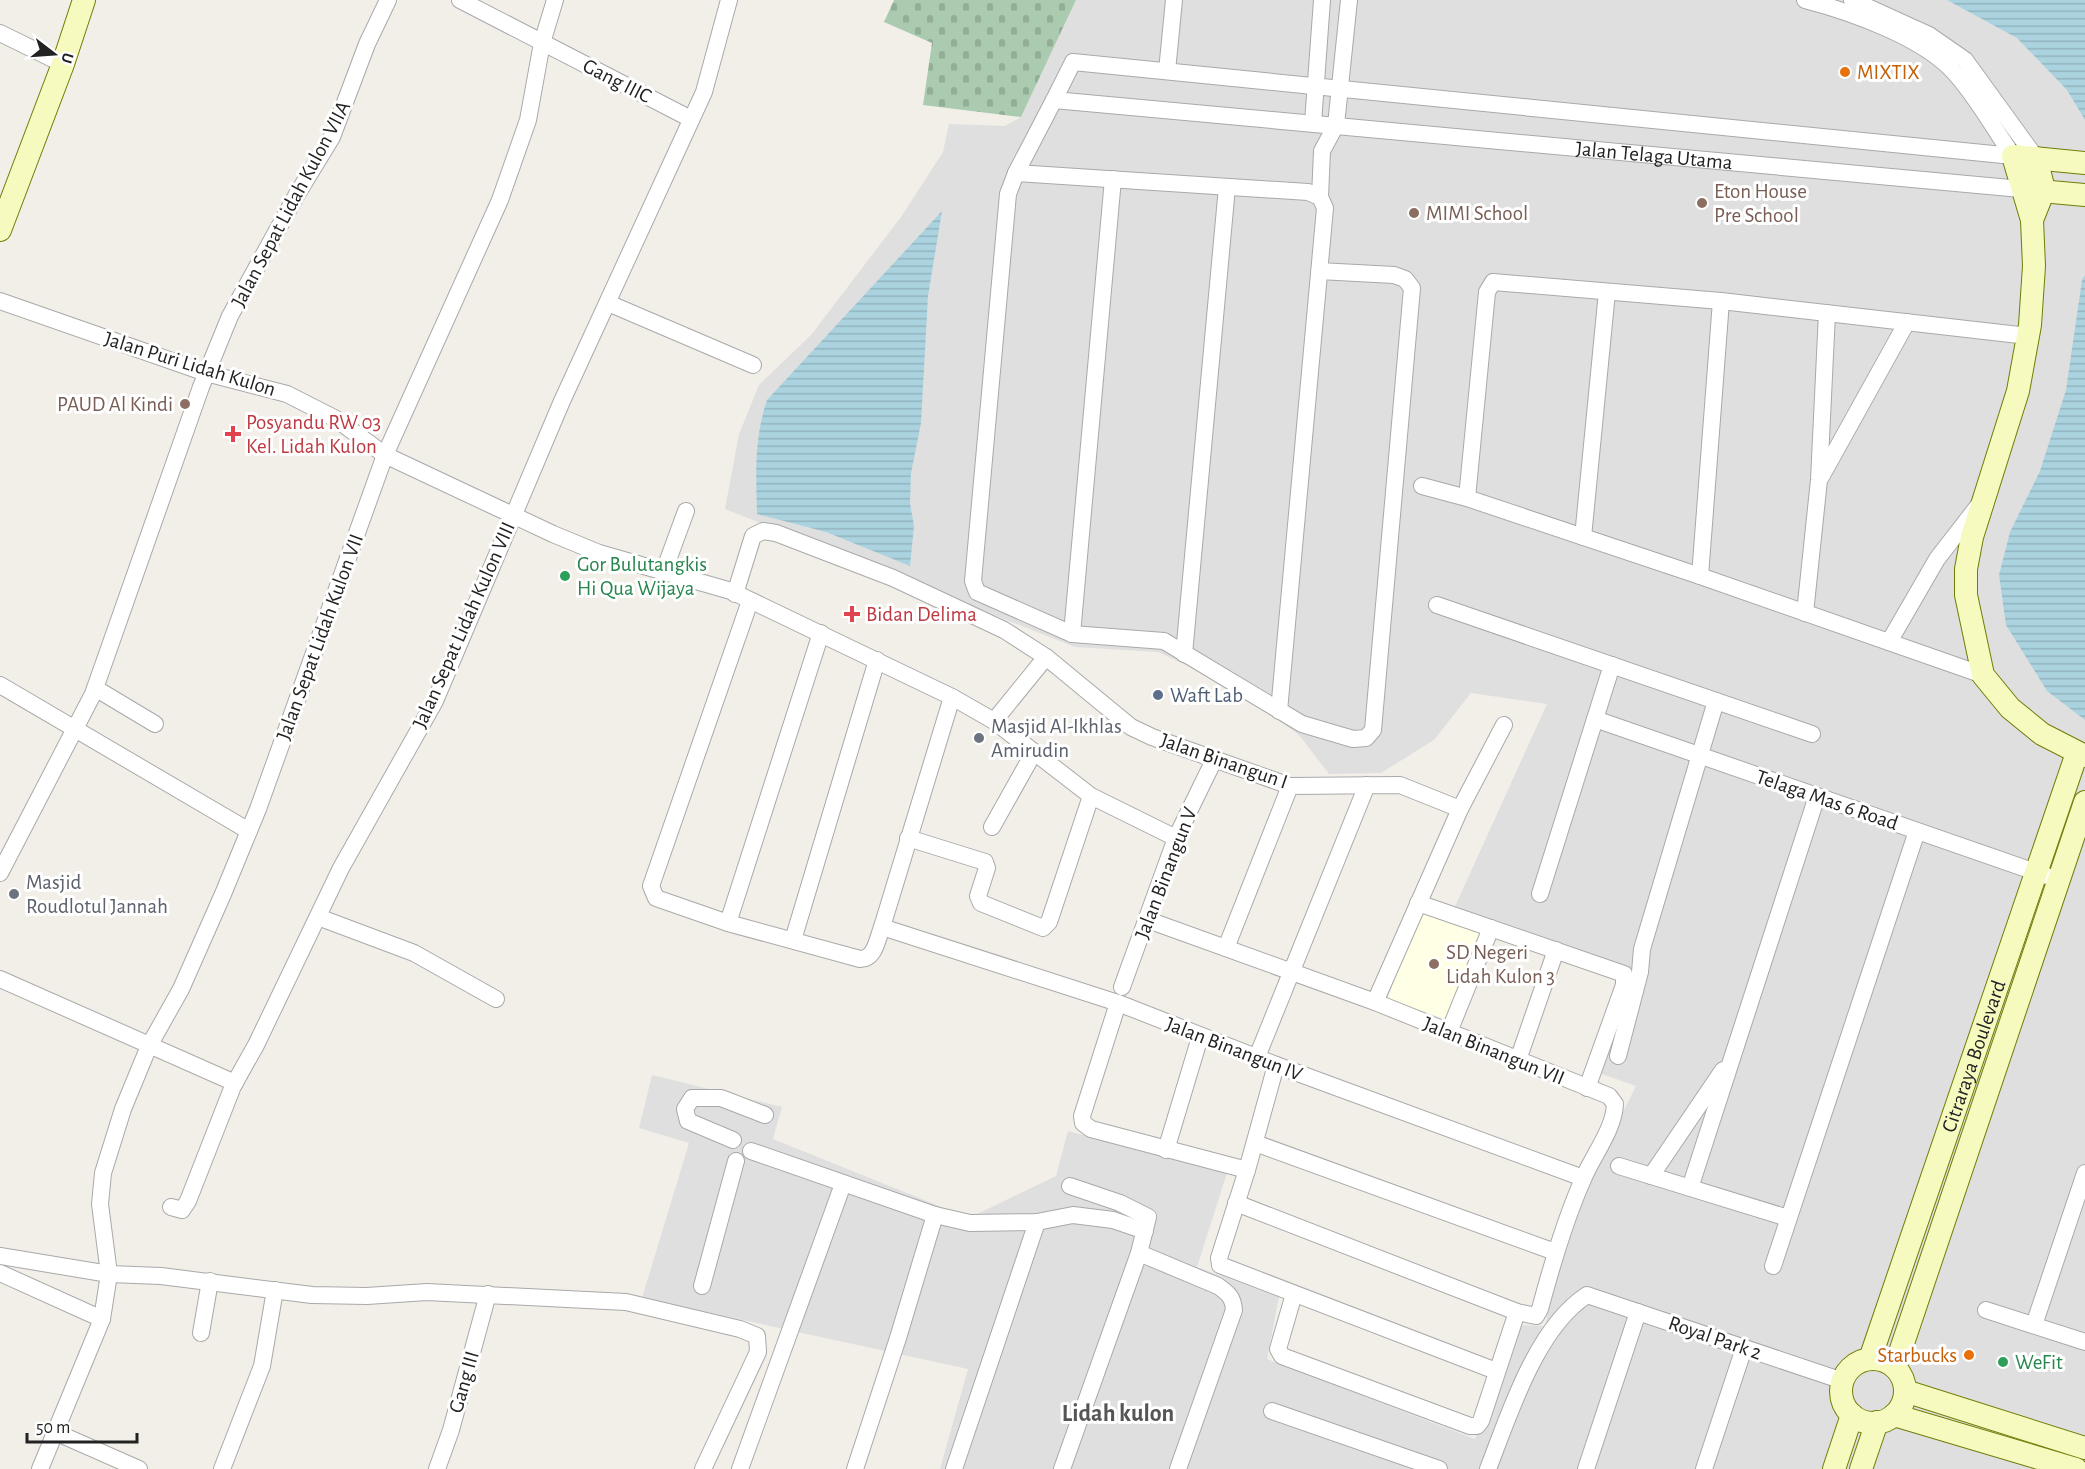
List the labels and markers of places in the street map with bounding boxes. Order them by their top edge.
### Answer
place label: MIXTIX [1857,62,1920,83]
marker: MIXTIX [1838,65,1852,79]
place label: Eton House Pre School [1714,181,1807,226]
marker: Eton House Pre School [1695,196,1709,210]
place label: MIMI School [1426,203,1528,224]
marker: MIMI School [1407,206,1421,220]
place label: PAUD Al Kindi [57,394,173,415]
marker: PAUD Al Kindi [178,397,192,411]
place label: Posyandu RW 03 Kel. Lidah Kulon [246,412,381,457]
marker: Posyandu RW 03 Kel. Lidah Kulon [224,425,242,443]
place label: Gor Bulutangkis Hi Qua Wijaya [577,554,707,599]
marker: Gor Bulutangkis Hi Qua Wijaya [558,569,572,583]
place label: Bidan Delima [866,604,977,625]
marker: Bidan Delima [843,605,861,623]
place label: Waft Lab [1170,685,1243,706]
marker: Waft Lab [1151,688,1165,702]
place label: Masjid Al-Ikhlas Amirudin [991,716,1122,761]
marker: Masjid Al-Ikhlas Amirudin [972,731,986,745]
place label: Masjid Roudlotul Jannah [26,872,168,917]
marker: Masjid Roudlotul Jannah [7,887,21,901]
place label: SD Negeri Lidah Kulon 3 [1446,942,1555,987]
marker: SD Negeri Lidah Kulon 3 [1427,957,1441,971]
place label: Starbucks [1877,1345,1957,1366]
marker: Starbucks [1962,1348,1976,1362]
place label: WeFit [2015,1352,2063,1373]
marker: WeFit [1996,1355,2010,1369]

